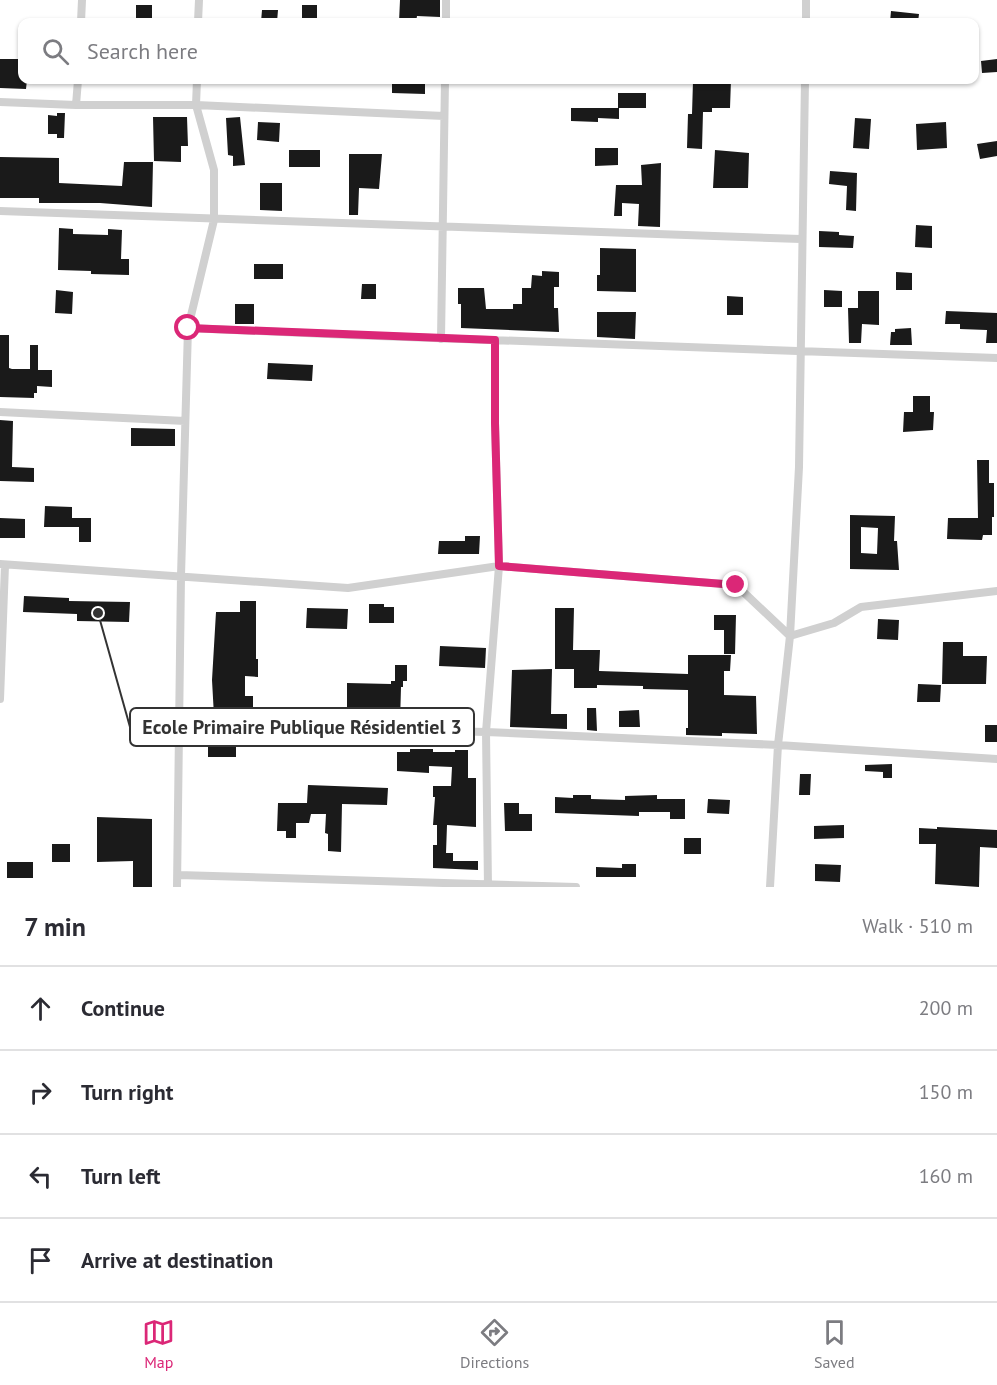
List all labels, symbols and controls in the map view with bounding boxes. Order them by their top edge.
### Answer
search box [18,18,979,84]
icon: search [39,35,72,68]
text: Search here [87,37,198,65]
route start [174,314,200,340]
route end [722,571,748,597]
callout: Ecole Primaire Publique Résidentiel 3 [130,708,474,746]
text: Ecole Primaire Publique Résidentiel 3 [142,714,462,740]
text: 7 min [24,910,86,943]
text: Walk · 510 m [862,913,973,939]
icon: ahead [24,992,57,1025]
text: Continue [81,994,165,1022]
text: 200 m [919,995,973,1021]
icon: right [24,1076,57,1109]
text: Turn right [81,1078,173,1106]
text: 150 m [919,1079,973,1105]
icon: left [24,1160,57,1193]
text: Turn left [81,1162,161,1190]
text: 160 m [919,1163,973,1189]
icon: arrive [24,1244,57,1277]
text: Arrive at destination [81,1246,273,1274]
tab: Map [142,1316,175,1372]
tab: Directions [460,1316,529,1372]
tab: Saved [814,1316,855,1372]

